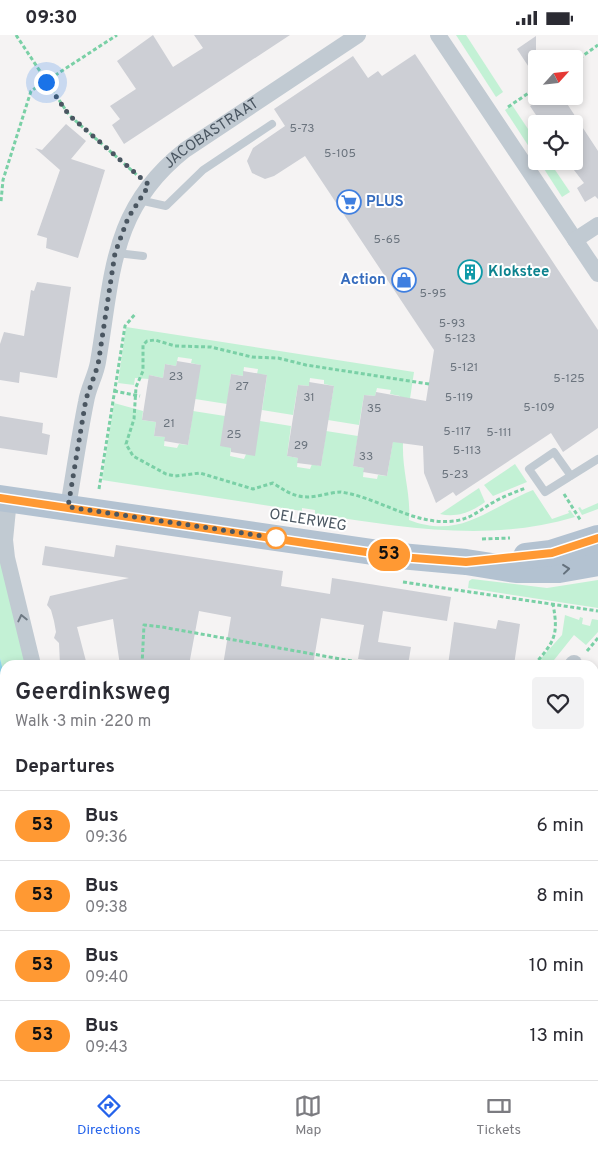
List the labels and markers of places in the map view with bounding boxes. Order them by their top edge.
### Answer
supermarket icon: PLUS [336,189,362,215]
place label: PLUS [366,193,404,212]
building icon: Klokstee [457,259,483,285]
place label: Klokstee [488,263,549,282]
shop icon: Action [391,267,417,293]
place label: Action [340,271,386,290]
unlabelled marker [265,527,287,549]

